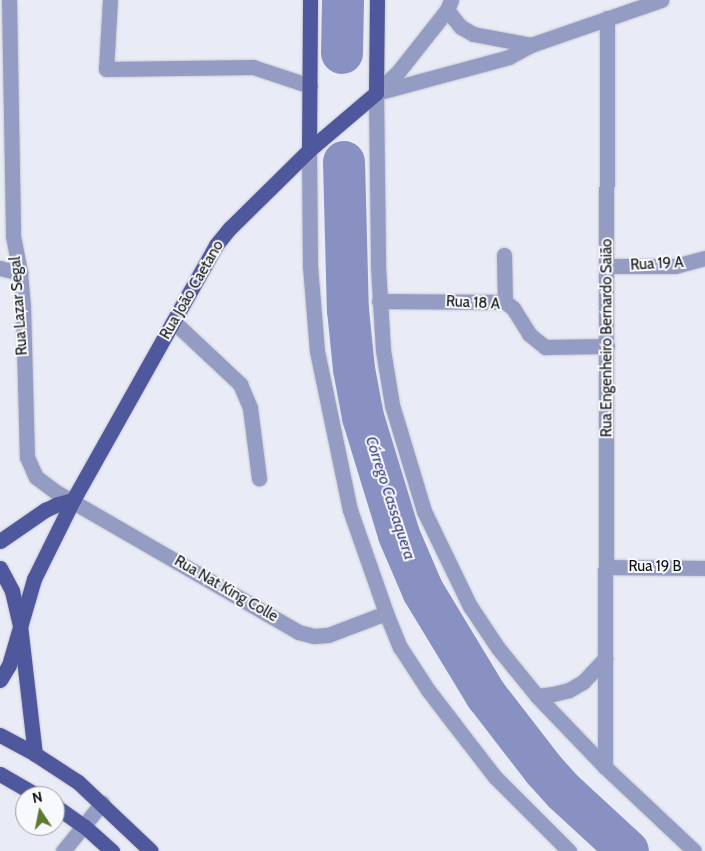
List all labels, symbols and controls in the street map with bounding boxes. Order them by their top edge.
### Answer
street label: Rua João Caetano [156,237,228,343]
street label: Rua Engenheiro Bernardo Saião [598,239,616,437]
street label: Rua 19 A [630,254,684,274]
street label: Rua Lazar Segal [7,256,31,356]
street label: Rua 18 A [446,293,500,313]
water label: Córrego Cassaquera [361,434,419,562]
street label: Rua Nat King Colle [171,552,281,626]
street label: Rua 19 B [628,558,682,576]
north arrow [15,786,65,836]
text: N [31,787,44,807]

